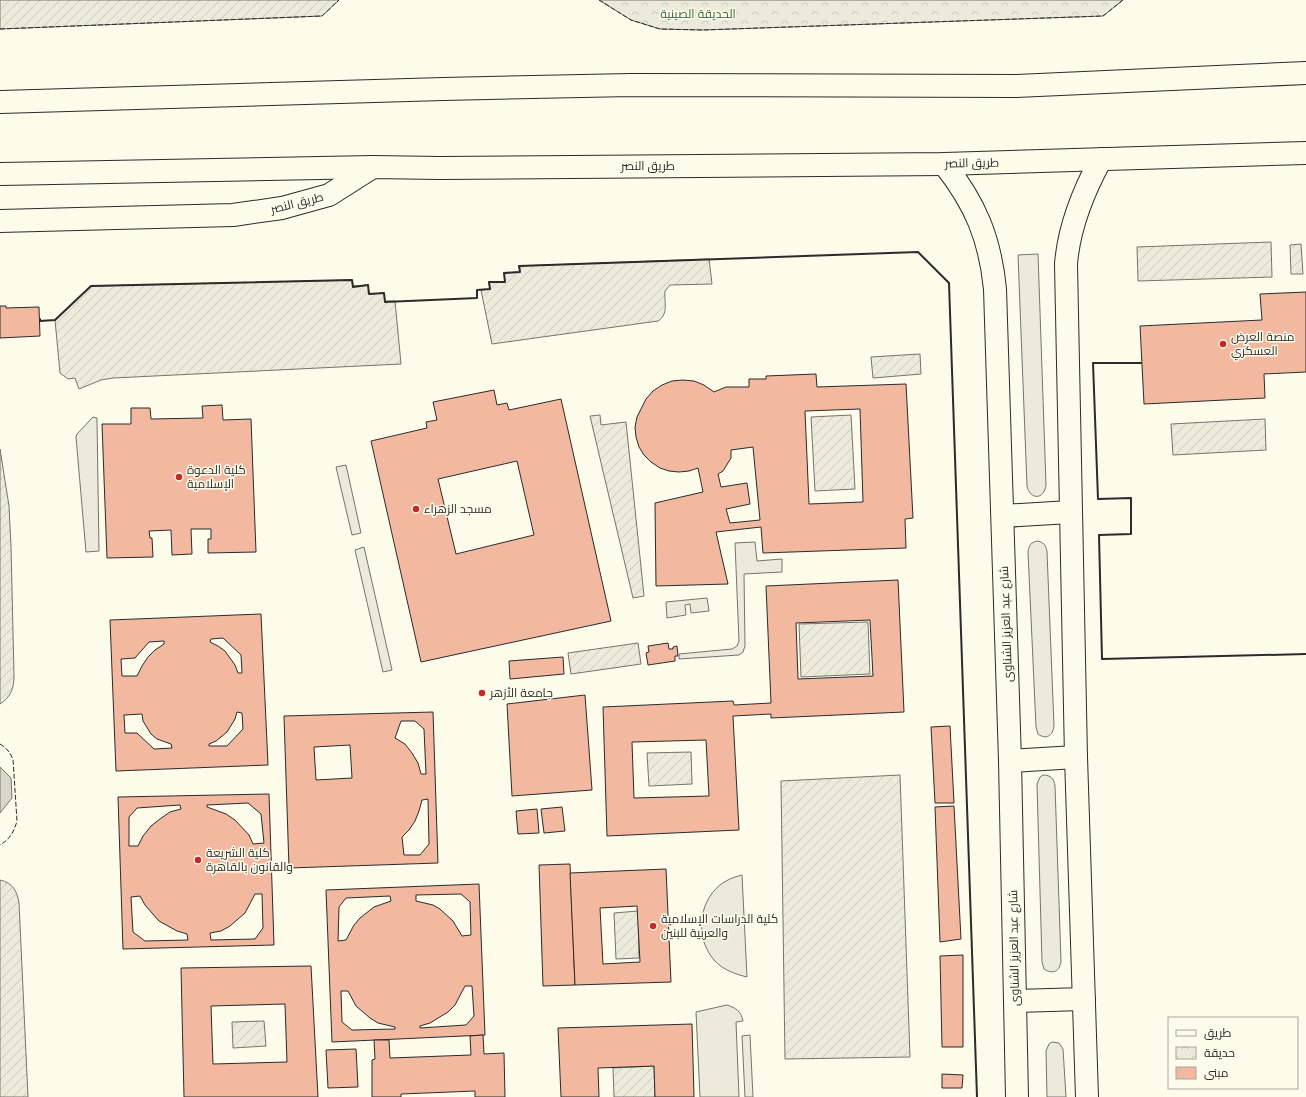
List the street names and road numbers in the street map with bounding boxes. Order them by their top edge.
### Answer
street label: طريق النصر [944,155,999,171]
street label: طريق النصر [620,158,675,174]
street label: طريق النصر [268,189,325,218]
street label: شارع عبد العزيز الشناوى [996,566,1016,682]
street label: شارع عبد العزيز الشناوى [1005,890,1023,1006]

